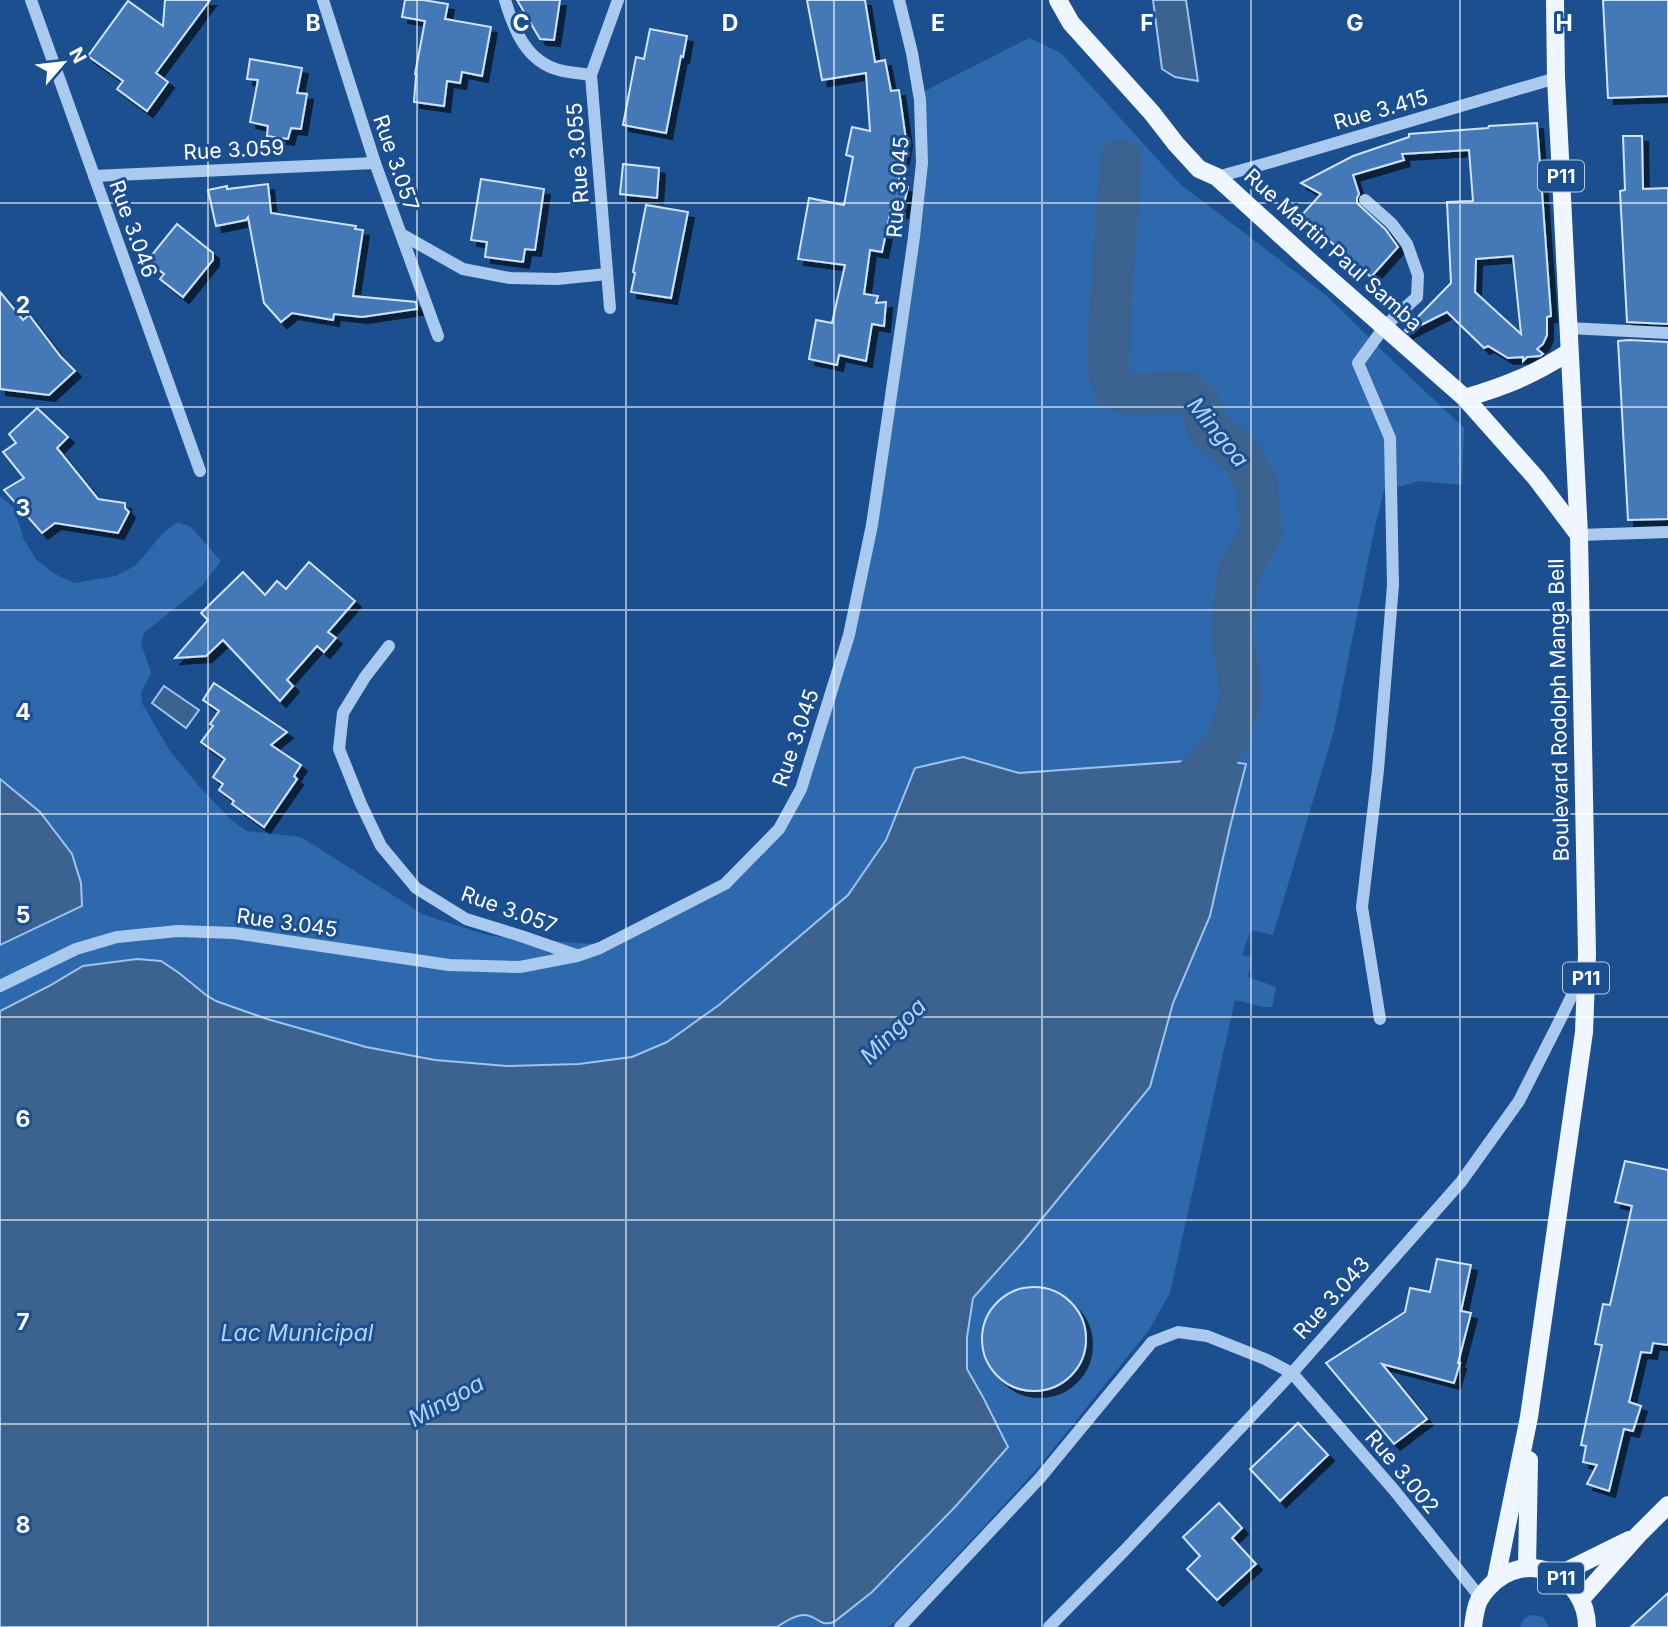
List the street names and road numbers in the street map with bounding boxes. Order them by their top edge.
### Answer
street label: Rue 3.415 [1331,84,1431,135]
street label: Rue 3.055 [562,102,593,204]
street label: Rue 3.057 [368,111,425,214]
street label: Rue 3.059 [183,134,285,165]
street label: Rue 3.045 [881,135,914,239]
road number: P11 [1538,160,1584,192]
street label: Rue Martin Paul Samba [1239,163,1427,336]
street label: Rue 3.046 [104,177,163,281]
street label: Boulevard Rodolph Manga Bell [1543,558,1574,862]
street label: Rue 3.045 [767,686,824,790]
street label: Rue 3.057 [458,881,560,938]
street label: Rue 3.045 [235,903,339,942]
road number: P11 [1563,962,1609,994]
street label: Rue 3.043 [1288,1251,1375,1344]
street label: Rue 3.002 [1360,1425,1445,1519]
road number: P11 [1538,1562,1584,1594]

